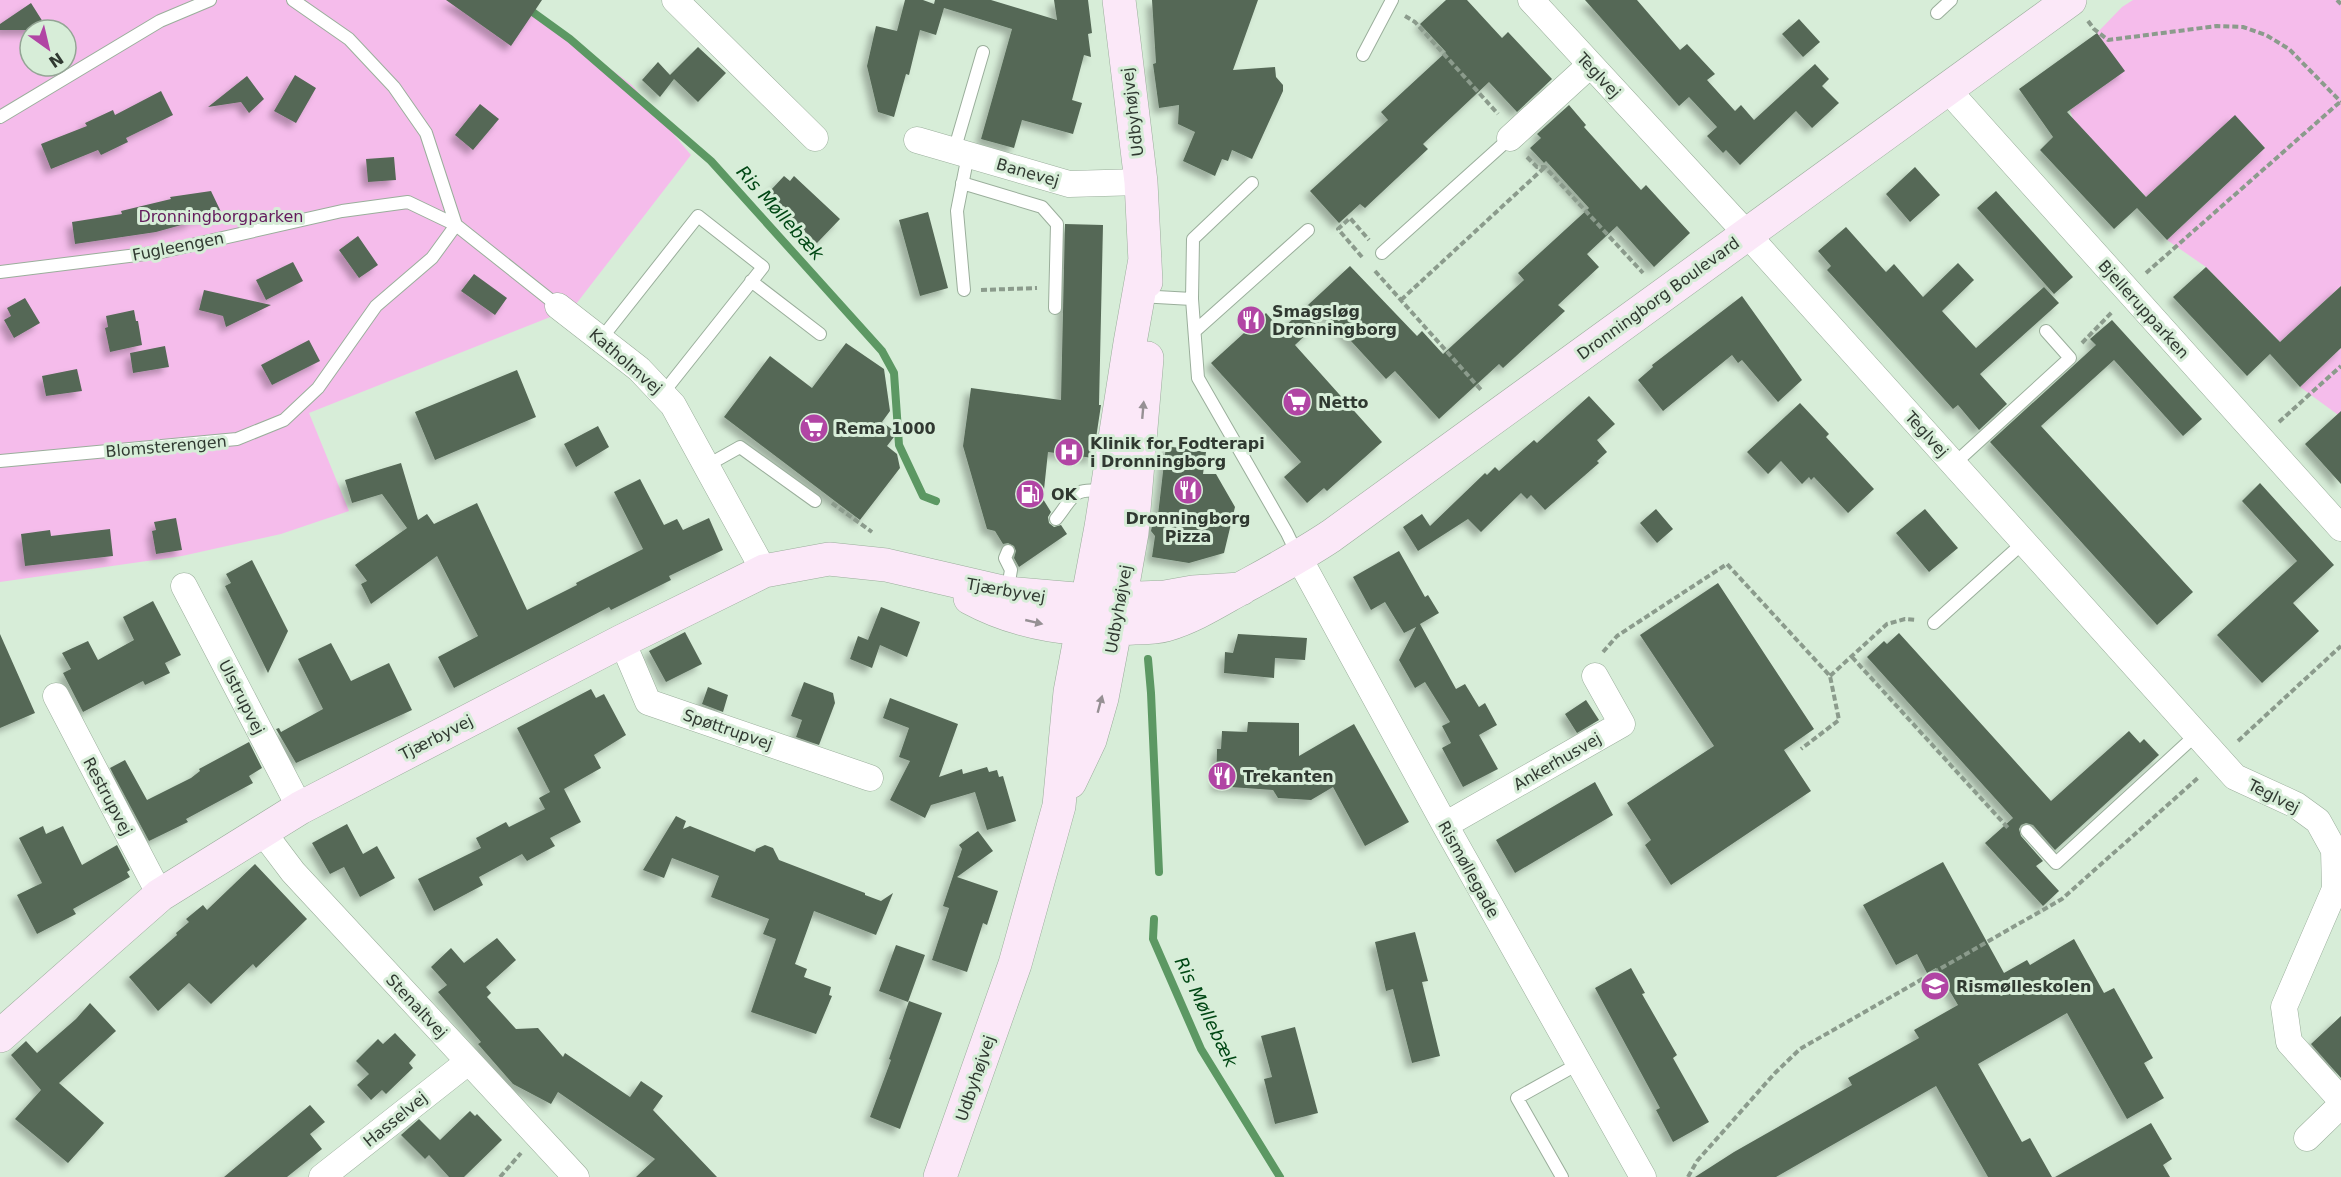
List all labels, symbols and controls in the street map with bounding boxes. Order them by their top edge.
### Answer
north arrow [18,18,78,78]
text: N [45,48,67,72]
street label: Teglvej [1572,48,1624,102]
street label: Udbyhøjvej [1118,66,1147,158]
street label: Banevej [994,154,1061,191]
water label: Ris Møllebæk [732,161,829,265]
park label: Dronningborgparken [139,207,303,226]
street label: Fugleengen [131,228,226,265]
street label: Dronningborg Boulevard [1574,233,1743,364]
street label: Bjellerupparken [2094,256,2193,363]
place label: Smagsløg Dronningborg [1272,302,1397,339]
restaurant icon: Smagsløg Dronningborg [1235,304,1267,336]
street label: Katholmvej [585,325,666,398]
supermarket icon: Netto [1281,386,1313,418]
place label: Netto [1318,393,1369,412]
one-way arrow [1138,400,1148,419]
street label: Teglvej [1900,407,1952,461]
supermarket icon: Rema 1000 [798,412,830,444]
place label: Rema 1000 [835,419,936,438]
street label: Blomsterengen [105,432,227,461]
place label: Klinik for Fodterapi i Dronningborg [1090,434,1265,471]
hospital icon: Klinik for Fodterapi i Dronningborg [1053,436,1085,468]
restaurant icon: Dronningborg Pizza [1172,474,1204,506]
fuel station icon: OK [1014,478,1046,510]
place label: OK [1051,485,1078,504]
place label: Dronningborg Pizza [1125,509,1251,546]
street label: Udbyhøjvej [1101,563,1136,655]
street label: Tjærbyvej [964,574,1047,607]
one-way arrow [1025,618,1044,627]
street label: Ulstrupvej [215,657,268,738]
one-way arrow [1096,695,1106,713]
street label: Spøttrupvej [681,705,775,754]
street label: Tjærbyvej [395,711,476,764]
street label: Ankerhusvej [1510,729,1605,794]
street label: Restrupvej [79,754,136,838]
restaurant icon: Trekanten [1206,760,1238,792]
place label: Trekanten [1243,767,1334,786]
street label: Teglvej [2244,775,2303,817]
street label: Rismøllegade [1434,817,1503,921]
water label: Ris Møllebæk [1171,953,1243,1072]
street label: Stenaltvej [382,970,451,1042]
school or university icon: Rismølleskolen [1919,970,1951,1002]
place label: Rismølleskolen [1956,977,2091,996]
street label: Udbyhøjvej [952,1033,999,1124]
street label: Hasselvej [360,1088,431,1151]

